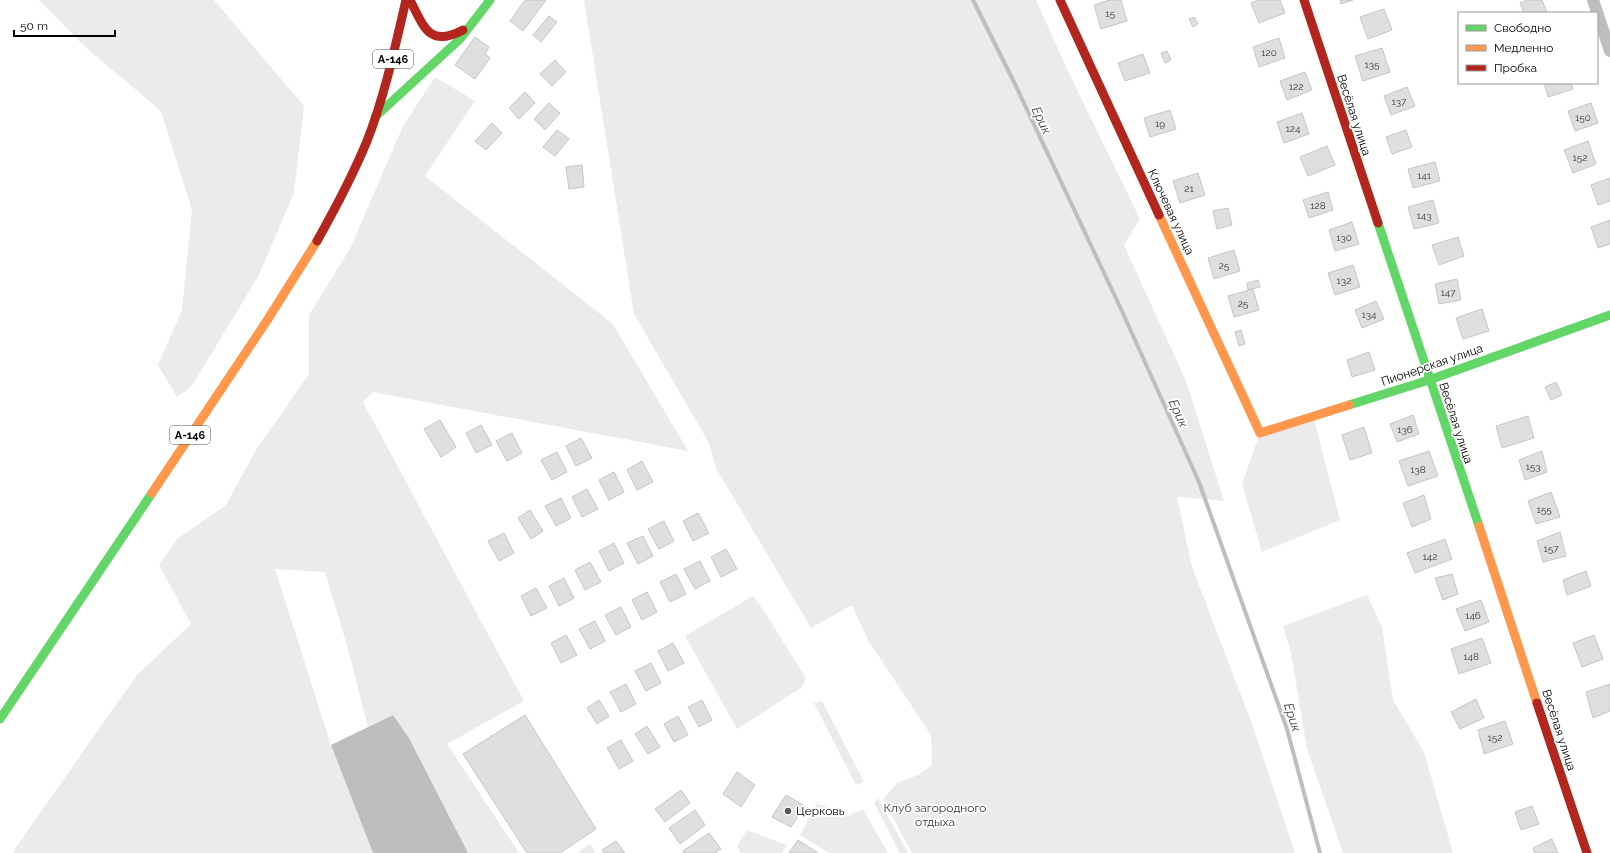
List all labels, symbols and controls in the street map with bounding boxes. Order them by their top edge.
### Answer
house number: 15 [1105,8,1115,19]
scale bar [14,12,115,38]
legend [1458,12,1598,84]
text: 50 m [20,19,48,33]
text: Свободно [1494,21,1551,35]
text: Медленно [1494,41,1553,55]
house number: 120 [1261,47,1277,58]
road number: А-146 [373,50,413,68]
house number: 135 [1364,59,1380,70]
text: Пробка [1494,61,1537,75]
street label: Весёлая улица [1334,72,1374,158]
house number: 122 [1289,81,1303,92]
house number: 137 [1392,96,1407,107]
water label: Ерик [1028,104,1055,137]
house number: 150 [1575,112,1591,123]
house number: 19 [1155,118,1165,129]
house number: 124 [1286,123,1301,134]
house number: 152 [1573,152,1587,163]
street label: Ключевая улица [1145,167,1197,257]
house number: 141 [1417,170,1432,181]
house number: 21 [1184,183,1194,194]
house number: 128 [1310,200,1326,211]
house number: 143 [1416,210,1432,221]
house number: 130 [1336,232,1352,243]
house number: 25 [1219,260,1230,271]
house number: 132 [1337,275,1351,286]
house number: 147 [1440,287,1456,298]
house number: 25 [1238,298,1249,309]
house number: 134 [1361,309,1377,320]
street label: Пионерская улица [1379,341,1485,389]
street label: Весёлая улица [1436,380,1476,466]
water label: Ерик [1166,397,1192,430]
house number: 136 [1397,424,1413,435]
road number: А-146 [170,426,210,444]
house number: 153 [1525,461,1541,472]
house number: 138 [1410,464,1426,475]
house number: 155 [1536,504,1552,515]
house number: 157 [1543,543,1559,554]
house number: 142 [1423,551,1437,562]
house number: 146 [1465,610,1481,621]
house number: 148 [1463,651,1479,662]
street label: Весёлая улица [1539,687,1579,773]
water label: Ерик [1281,701,1304,734]
house number: 152 [1488,732,1502,743]
park label: Клуб загородного отдыха [884,801,987,829]
place label: Церковь [796,804,845,818]
marker: Церковь [783,806,793,816]

